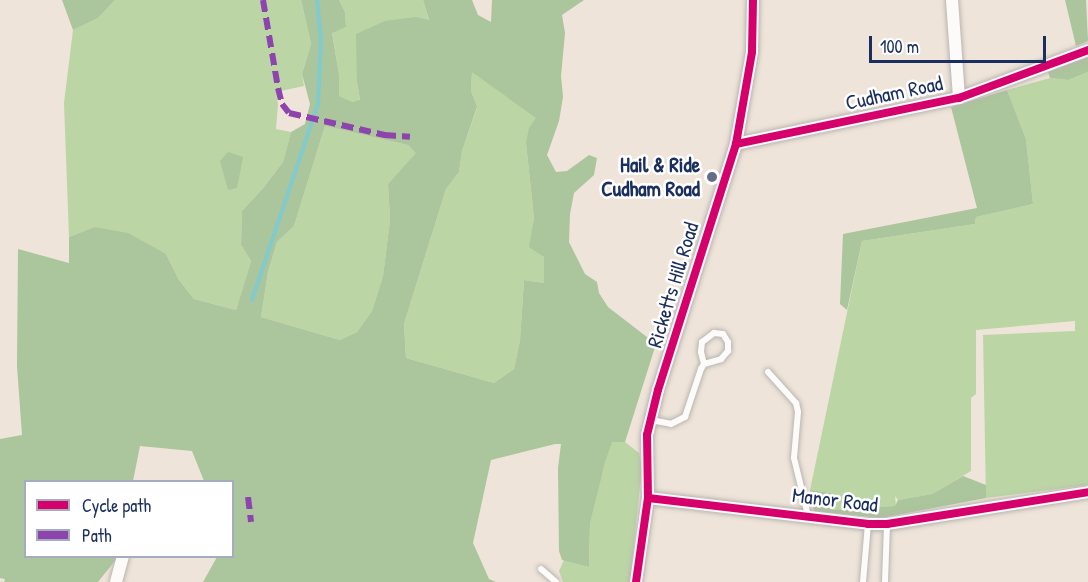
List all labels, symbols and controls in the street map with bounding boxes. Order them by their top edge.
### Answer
scale bar [872,24,1049,62]
text: 100 m [880,34,919,59]
street label: Cudham Road [843,70,945,116]
place label: Hail & Ride Cudham Road [601,152,700,202]
marker: Hail & Ride Cudham Road [705,170,719,184]
street label: Ricketts Hill Road [642,219,704,351]
legend [24,480,234,558]
street label: Manor Road [791,482,879,518]
text: Cycle path [82,493,151,518]
text: Path [82,523,111,548]

